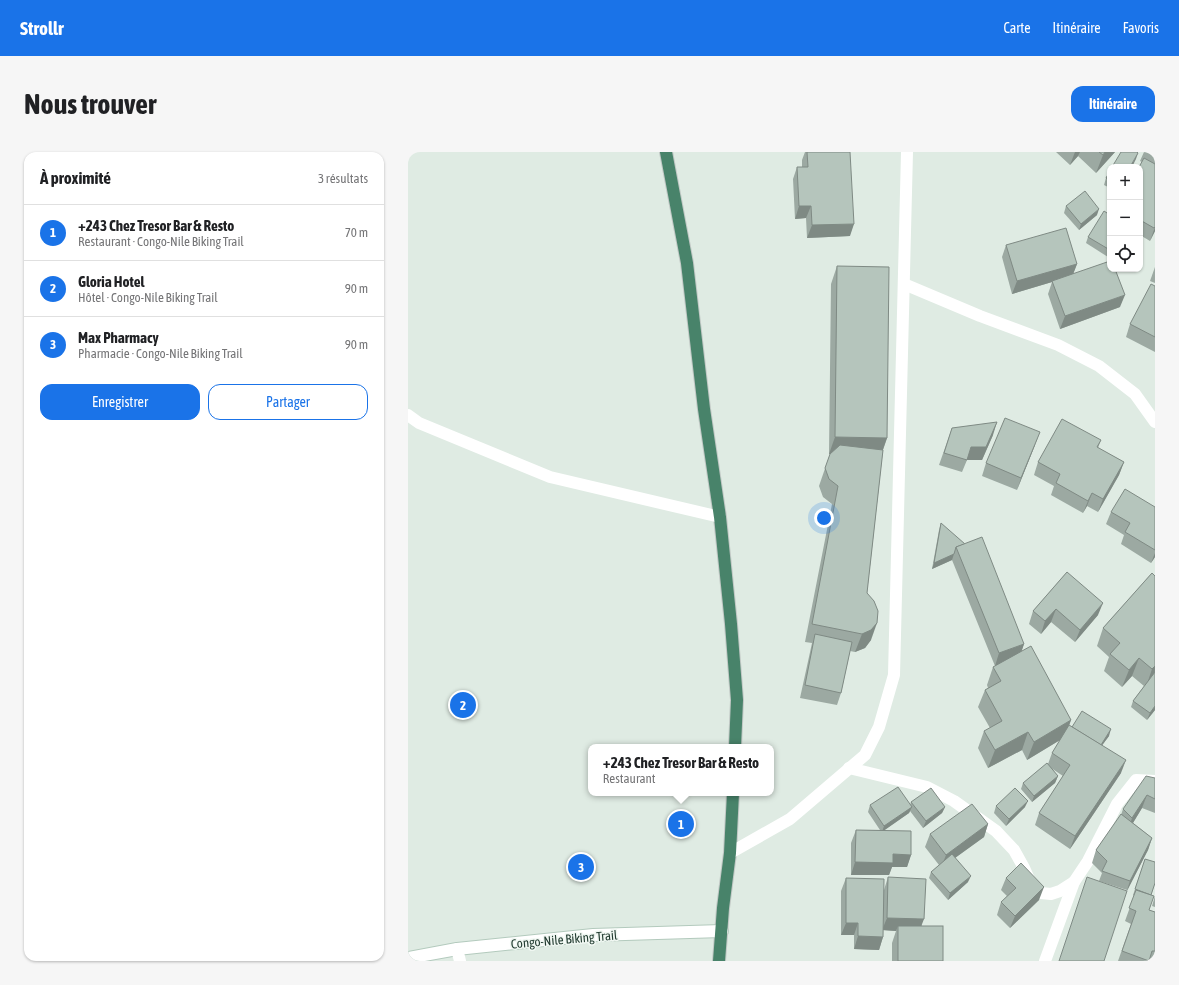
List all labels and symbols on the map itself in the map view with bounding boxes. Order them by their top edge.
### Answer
your location [814,508,834,528]
pin: 2 [450,690,476,720]
pin: 1 [668,809,694,839]
pin: 3 [568,852,594,882]
street label: Congo-Nile Biking Trail [510,927,618,952]

